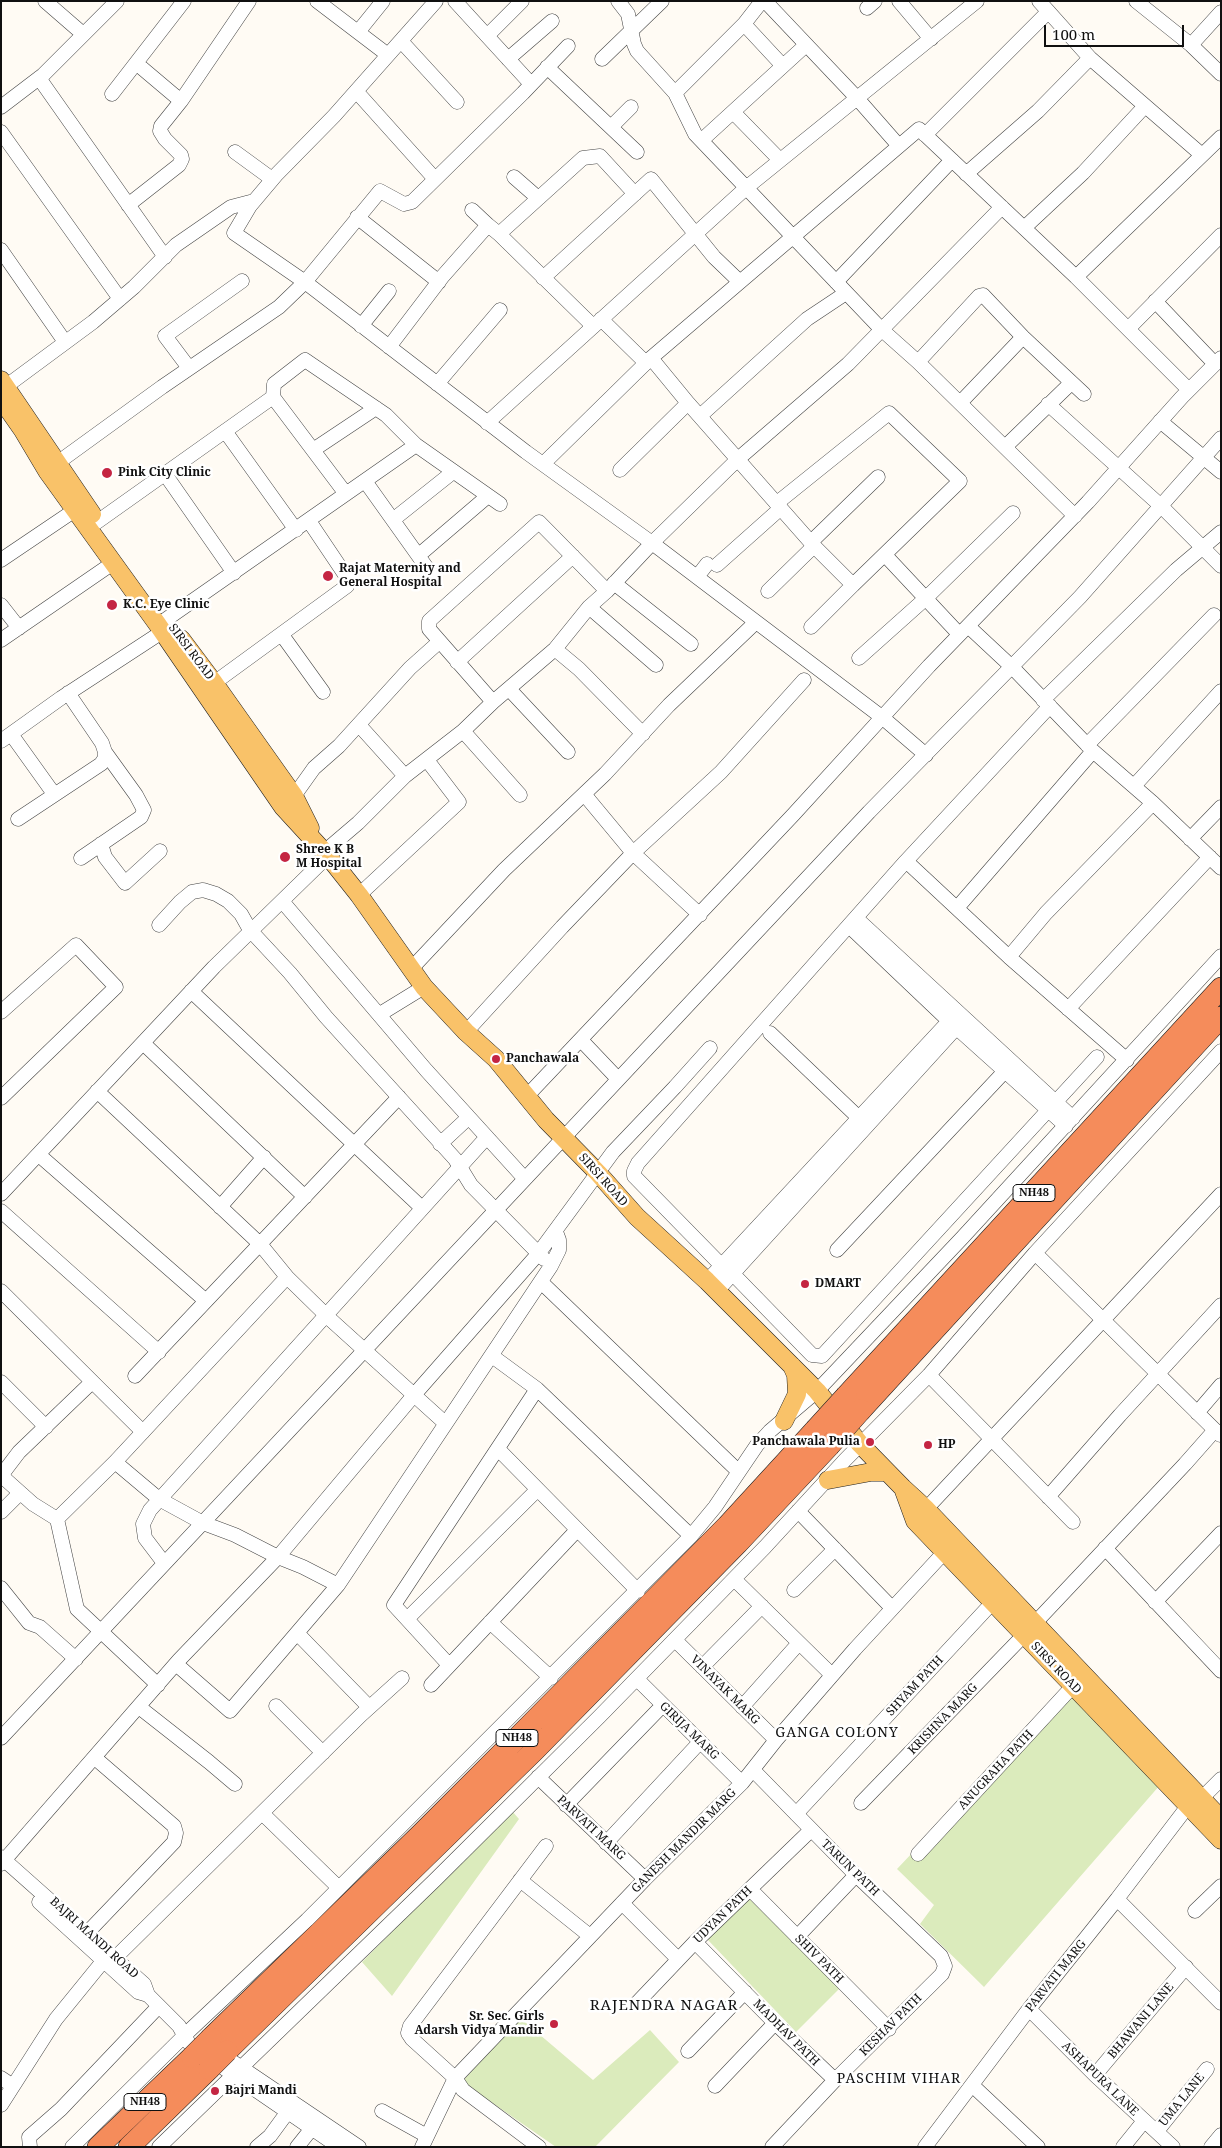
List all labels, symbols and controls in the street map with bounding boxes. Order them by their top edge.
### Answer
scale bar [1047,15,1187,47]
text: 100 m [1052,24,1095,44]
marker: Pink City Clinic [100,466,114,480]
place label: Pink City Clinic [118,466,211,480]
place label: Rajat Maternity and General Hospital [339,562,461,590]
marker: Rajat Maternity and General Hospital [321,569,335,583]
marker: K.C. Eye Clinic [105,598,119,612]
place label: K.C. Eye Clinic [123,598,210,612]
street label: SIRSI ROAD [165,621,217,683]
place label: Shree K B M Hospital [296,843,362,871]
marker: Shree K B M Hospital [278,850,292,864]
place label: Panchawala [506,1052,579,1066]
marker: Panchawala [490,1053,502,1065]
street label: SIRSI ROAD [575,1151,631,1209]
road number: NH48 [1013,1184,1055,1202]
place label: DMART [815,1277,861,1291]
marker: DMART [799,1278,811,1290]
place label: Panchawala Pulia [752,1435,860,1449]
marker: Panchawala Pulia [864,1436,876,1448]
place label: HP [938,1438,955,1452]
marker: HP [922,1439,934,1451]
street label: SIRSI ROAD [1028,1639,1084,1697]
street label: VINAYAK MARG [687,1652,763,1728]
street label: SHYAM PATH [884,1653,946,1719]
street label: KRISHNA MARG [905,1680,981,1758]
street label: GIRIJA MARG [656,1699,722,1763]
district label: GANGA COLONY [774,1725,900,1741]
street label: ANUGRAHA PATH [955,1727,1037,1813]
road number: NH48 [496,1730,538,1746]
street label: GANESH MANDIR MARG [629,1786,739,1896]
street label: PARVATI MARG [554,1793,628,1863]
street label: TARUN PATH [818,1837,882,1899]
street label: UDYAN PATH [691,1884,755,1946]
street label: BAJRI MANDI ROAD [47,1894,141,1982]
street label: SHIV PATH [792,1932,846,1986]
street label: PARVATI MARG [1023,1937,1089,2015]
street label: BHAWANI LANE [1105,1980,1177,2062]
street label: KESHAV PATH [857,1991,925,2059]
district label: RAJENDRA NAGAR [588,1997,740,2015]
street label: MADHAV PATH [750,1997,822,2069]
place label: Sr. Sec. Girls Adarsh Vidya Mandir [414,2010,544,2038]
marker: Sr. Sec. Girls Adarsh Vidya Mandir [548,2018,560,2030]
street label: ASHAPURA LANE [1059,2039,1141,2119]
district label: PASCHIM VIHAR [835,2071,963,2087]
street label: UMA LANE [1156,2071,1208,2129]
place label: Bajri Mandi [225,2084,297,2098]
marker: Bajri Mandi [209,2085,221,2097]
road number: NH48 [124,2094,166,2110]

